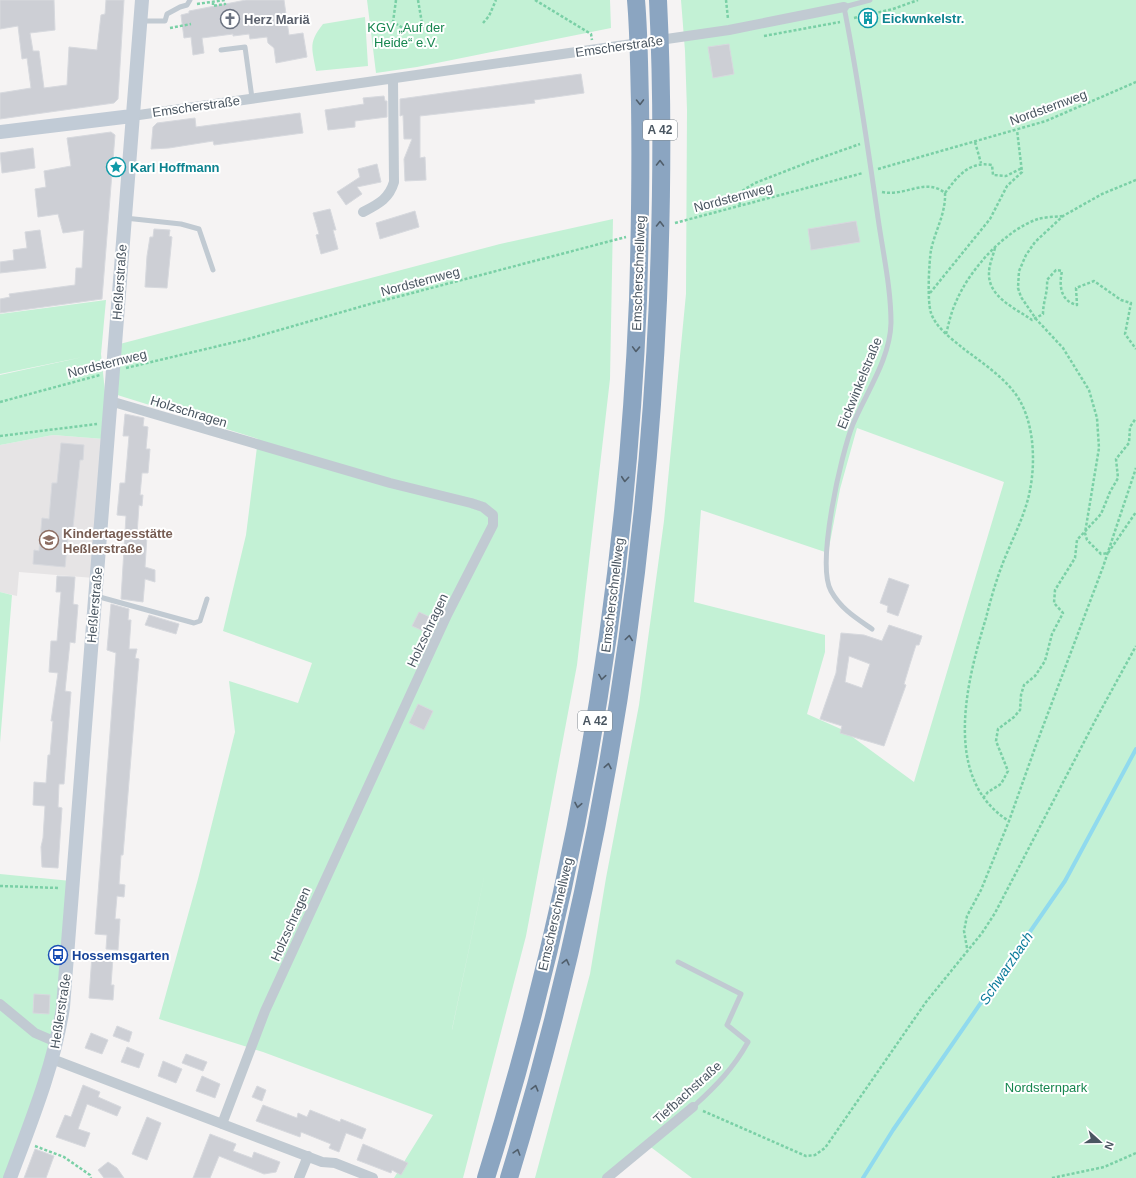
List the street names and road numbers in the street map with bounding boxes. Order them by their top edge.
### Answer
street label: Emscherstraße [574,33,664,60]
street label: Nordsternweg [1008,87,1089,128]
street label: Emscherstraße [151,93,241,120]
road number: A 42 [643,120,677,140]
street label: Nordsternweg [692,180,774,215]
street label: Emscherschnellweg [629,215,648,331]
street label: Heßlerstraße [109,244,130,320]
street label: Nordsternweg [379,264,461,299]
street label: Eickwinkelstraße [834,335,885,431]
street label: Nordsternweg [66,346,148,381]
street label: Holzschragen [149,393,229,430]
street label: Emscherschnellweg [598,537,627,653]
street label: Heßlerstraße [84,567,105,643]
street label: Holzschragen [404,591,451,669]
road number: A 42 [578,711,612,731]
street label: Emscherschnellweg [535,856,576,972]
street label: Holzschragen [267,885,313,964]
street label: Heßlerstraße [47,972,74,1050]
street label: Tiefbachstraße [650,1058,724,1127]

